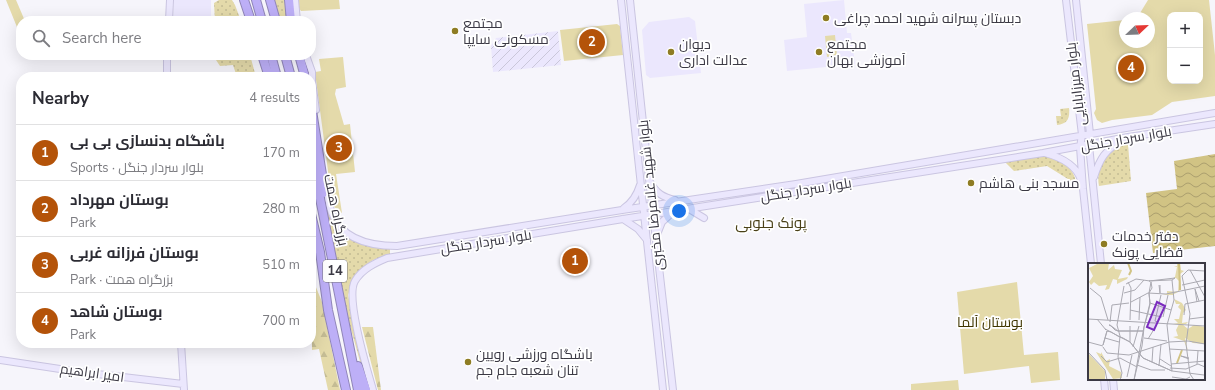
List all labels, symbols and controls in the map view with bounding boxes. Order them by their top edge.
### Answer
place label: دبستان پسرانه شهید احمد چراغی [834,9,1021,28]
north arrow [1119,12,1155,48]
map controls [1167,12,1203,84]
button: + [1167,12,1203,48]
marker: دبستان پسرانه شهید احمد چراغی [821,13,831,23]
place label: مجتمع مسکونی سایپا [463,14,549,49]
search box [16,16,316,60]
marker: مجتمع مسکونی سایپا [450,26,460,36]
icon: search [30,27,52,49]
pin: 2 [579,27,605,57]
text: Search here [62,28,142,48]
place label: دیوان عدالت اداری [679,35,748,70]
place label: مجتمع آموزشی بهان [827,35,906,70]
street label: بلوار میرزابابایی [1061,41,1091,127]
marker: دیوان عدالت اداری [666,47,676,57]
marker: مجتمع آموزشی بهان [814,47,824,57]
button: − [1167,48,1203,84]
pin: 4 [1118,53,1144,83]
text: Nearby [32,87,89,110]
text: 4 results [249,89,300,107]
street label: بلوار شهید غلامرضا مخبری [634,119,668,271]
street label: بلوار سردار جنگل [1079,122,1173,156]
text: باشگاه بدنسازی بی بی [70,131,225,151]
pin: 3 [326,133,352,163]
text: 1 [41,144,49,162]
text: 170 m [262,144,300,162]
text: Sports · بلوار سردار جنگل [70,159,204,177]
street label: بزرگراه همت [319,172,353,248]
street label: بلوار سردار جنگل [759,173,853,207]
place label: مسجد بنی هاشم [979,174,1079,193]
marker: مسجد بنی هاشم [966,178,976,188]
text: بوستان مهرداد [70,190,169,210]
text: 2 [41,200,49,218]
text: 280 m [262,200,300,218]
your location [669,201,689,221]
district label: پونک جنوبی [735,213,807,233]
text: Park [70,214,96,232]
street label: بلوار سردار جنگل [439,225,533,259]
place label: دفتر خدمات قضایی پونک [1112,227,1183,262]
marker: دفتر خدمات قضایی پونک [1099,239,1109,249]
text: بوستان فرزانه غربی [70,243,199,263]
pin: 1 [562,246,588,276]
text: 3 [41,256,49,274]
text: 510 m [262,256,300,274]
road number: 14 [323,260,347,282]
inset map [1088,263,1205,380]
text: Park · بزرگراه همت [70,271,173,289]
text: بوستان شاهد [70,302,162,322]
text: 4 [41,312,49,330]
text: 700 m [262,312,300,330]
park label: بوستان آلما [957,313,1023,332]
text: Park [70,326,96,344]
place label: باشگاه ورزشی رویین تنان شعبه جام جم [476,345,593,380]
marker: باشگاه ورزشی رویین تنان شعبه جام جم [463,357,473,367]
street label: امیر ابراهیم [59,359,125,387]

